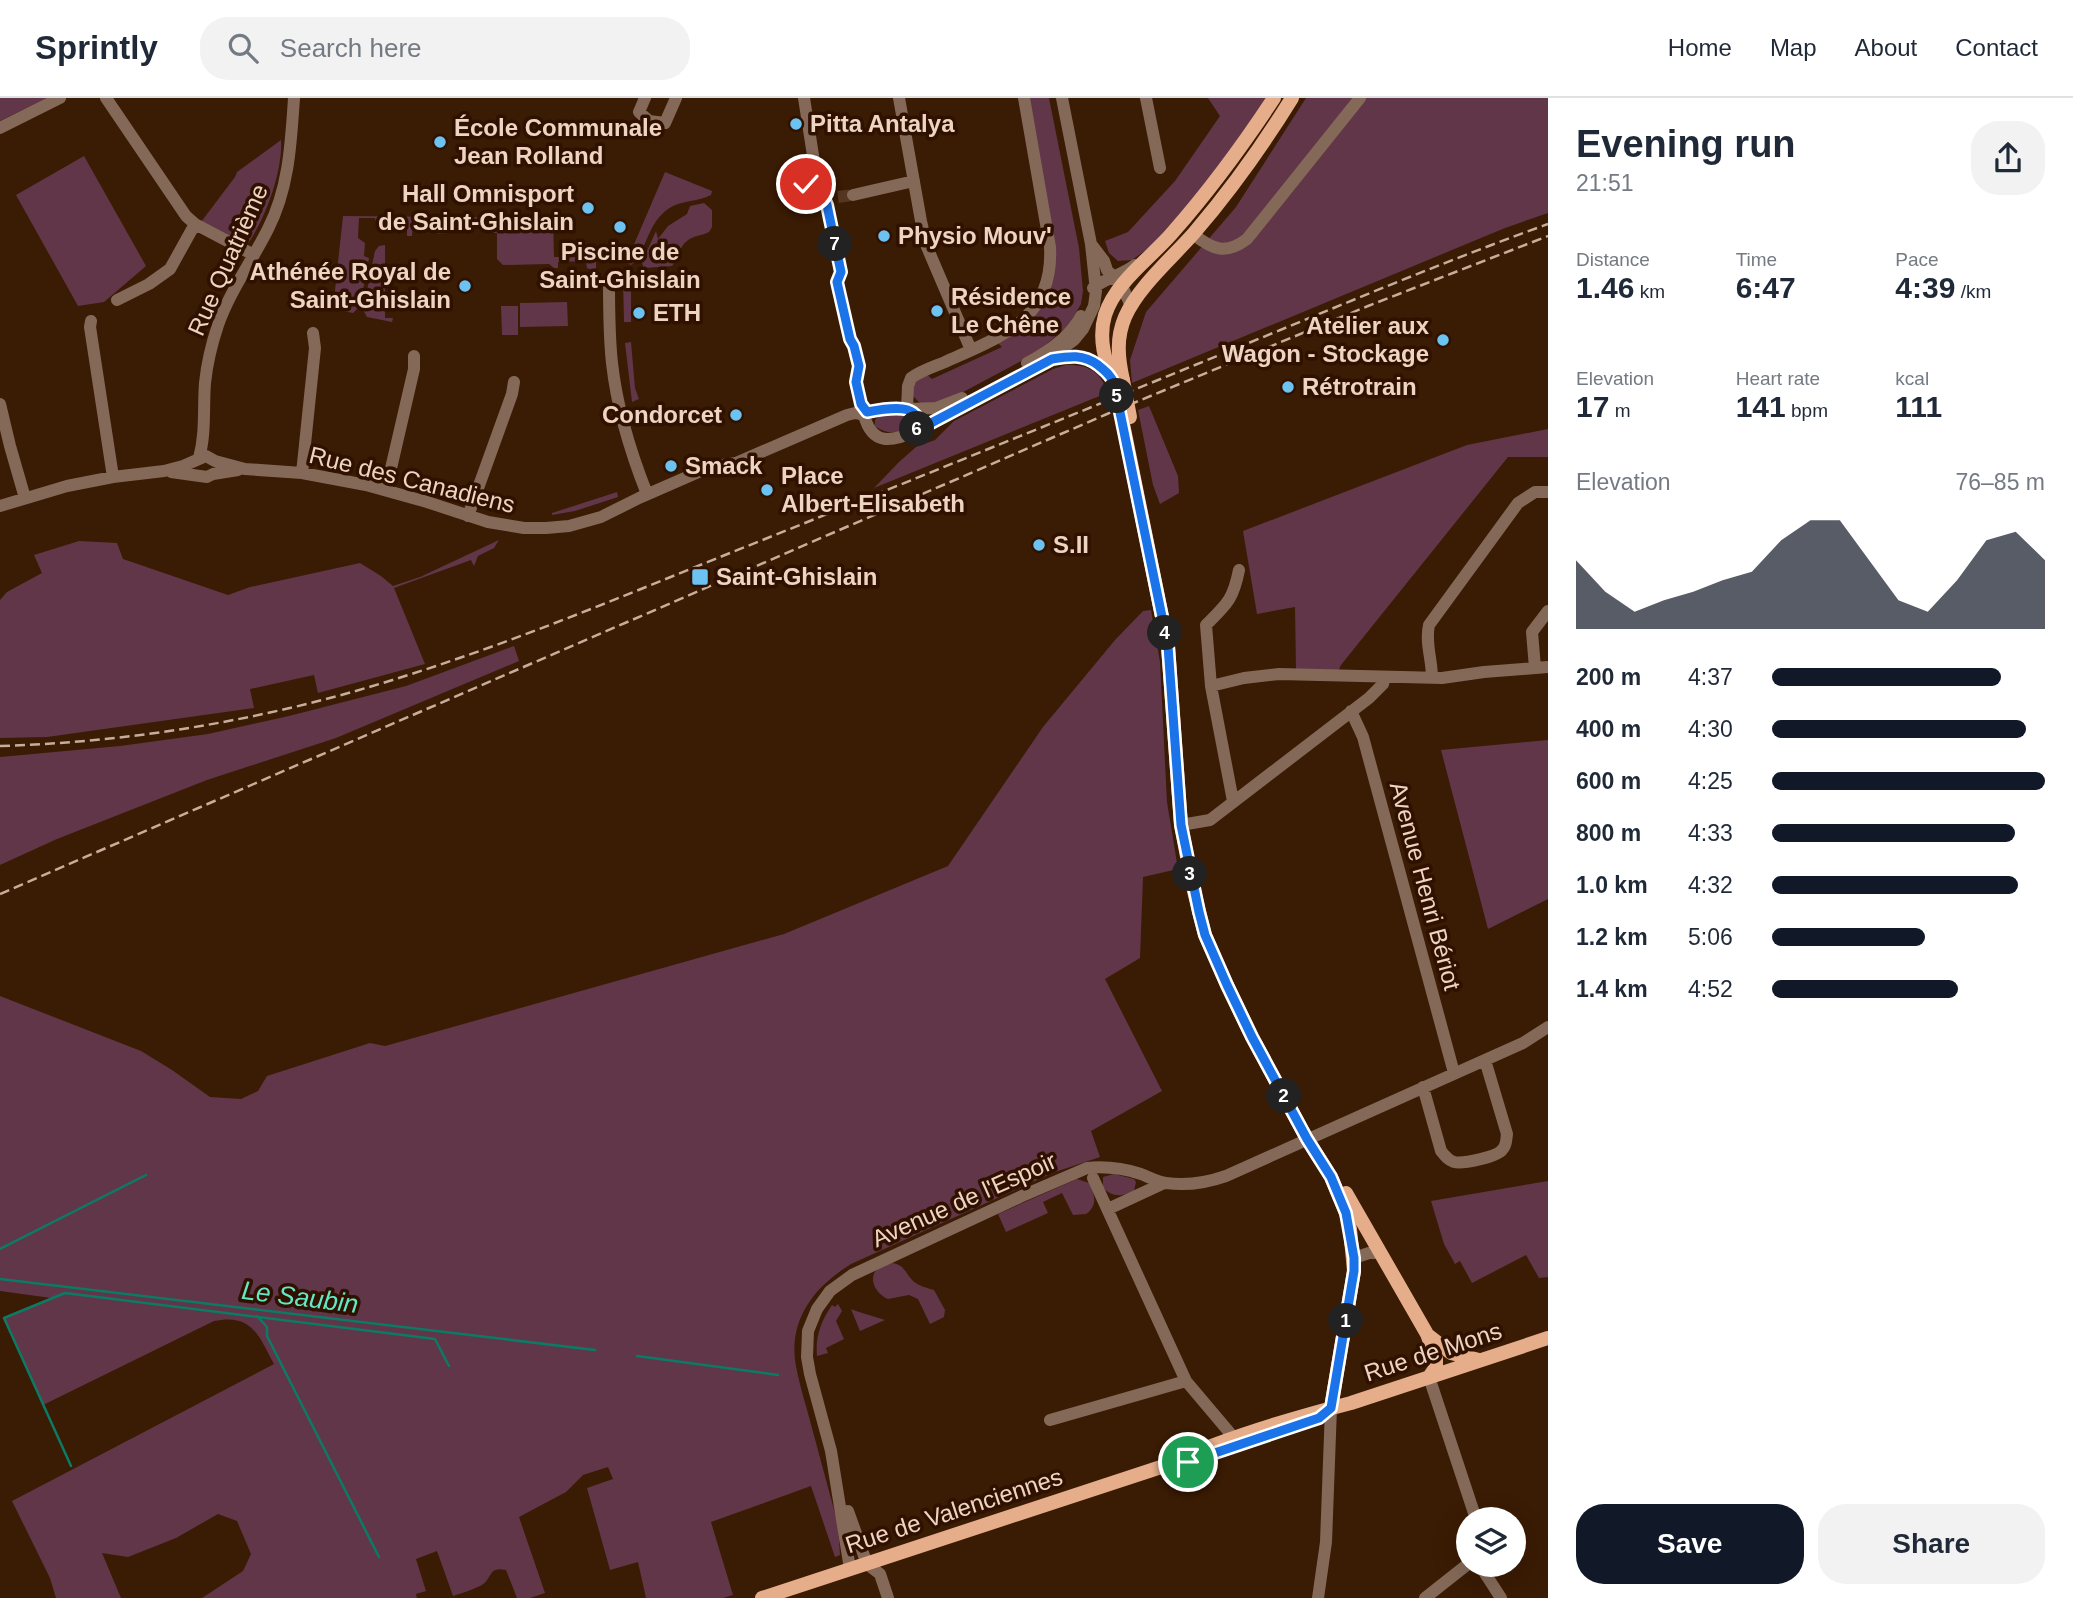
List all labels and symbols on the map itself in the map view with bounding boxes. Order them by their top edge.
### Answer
place label: Pitta Antalya [810,110,955,137]
place label: École Communale Jean Rolland [454,114,662,169]
marker: Pitta Antalya [788,116,804,132]
marker: École Communale Jean Rolland [432,134,448,150]
pin [776,154,836,214]
street label: Rue Quatrième [182,180,273,340]
place label: Hall Omnisport de Saint-Ghislain [378,180,574,235]
marker: Hall Omnisport de Saint-Ghislain [580,200,596,216]
marker: Piscine de Saint-Ghislain [612,219,628,235]
place label: Physio Mouv' [898,222,1052,249]
pin: 7 [818,226,852,262]
marker: Physio Mouv' [876,228,892,244]
place label: Piscine de Saint-Ghislain [539,238,701,293]
place label: Athénée Royal de Saint-Ghislain [250,258,451,313]
marker: Athénée Royal de Saint-Ghislain [457,278,473,294]
place label: Résidence Le Chêne [951,283,1071,338]
place label: ETH [653,299,701,326]
marker: Résidence Le Chêne [929,303,945,319]
marker: ETH [631,305,647,321]
place label: Atelier aux Wagon - Stockage [1222,312,1430,367]
marker: Atelier aux Wagon - Stockage [1435,332,1451,348]
place label: Rétrotrain [1302,373,1417,400]
pin: 5 [1100,378,1134,414]
marker: Rétrotrain [1280,379,1296,395]
place label: Condorcet [602,401,722,428]
marker: Condorcet [728,407,744,423]
pin: 6 [900,412,934,446]
street label: Rue des Canadiens [307,441,518,518]
place label: Smack [685,452,763,479]
marker: Smack [663,458,679,474]
place label: Place Albert-Elisabeth [781,462,965,517]
marker: Place Albert-Elisabeth [759,482,775,498]
place label: S.II [1053,531,1089,558]
marker: S.II [1031,537,1047,553]
place label: Saint-Ghislain [716,563,877,590]
marker: Saint-Ghislain [690,567,710,587]
pin: 4 [1148,616,1182,650]
street label: Avenue Henri Bériot [1385,779,1466,993]
pin: 3 [1172,856,1208,892]
pin: 2 [1266,1079,1302,1114]
street label: Avenue de l'Espoir [867,1147,1060,1252]
water label: Le Saubin [240,1275,360,1319]
pin: 1 [1328,1304,1364,1338]
street label: Rue de Mons [1361,1317,1505,1386]
pin [1158,1432,1218,1492]
street label: Rue de Valenciennes [842,1463,1066,1558]

